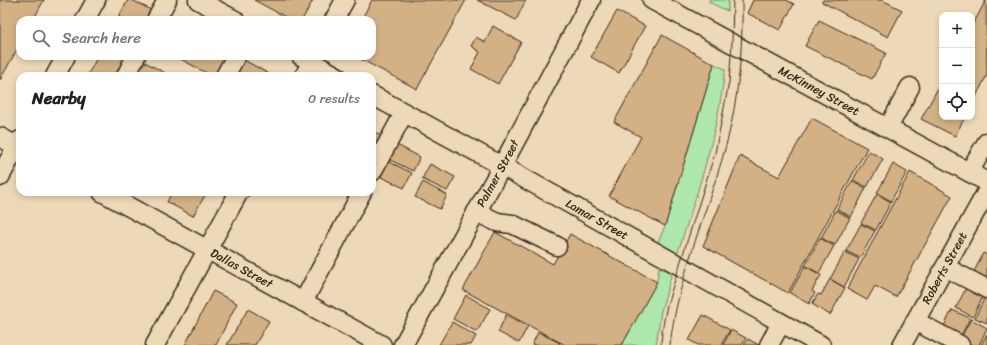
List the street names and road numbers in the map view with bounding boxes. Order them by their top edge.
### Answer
street label: McKinney Street [774,60,864,122]
street label: Palmer Street [470,134,526,212]
street label: Lamar Street [561,193,633,246]
street label: Roberts Street [916,228,973,308]
street label: Dallas Street [206,242,278,295]

